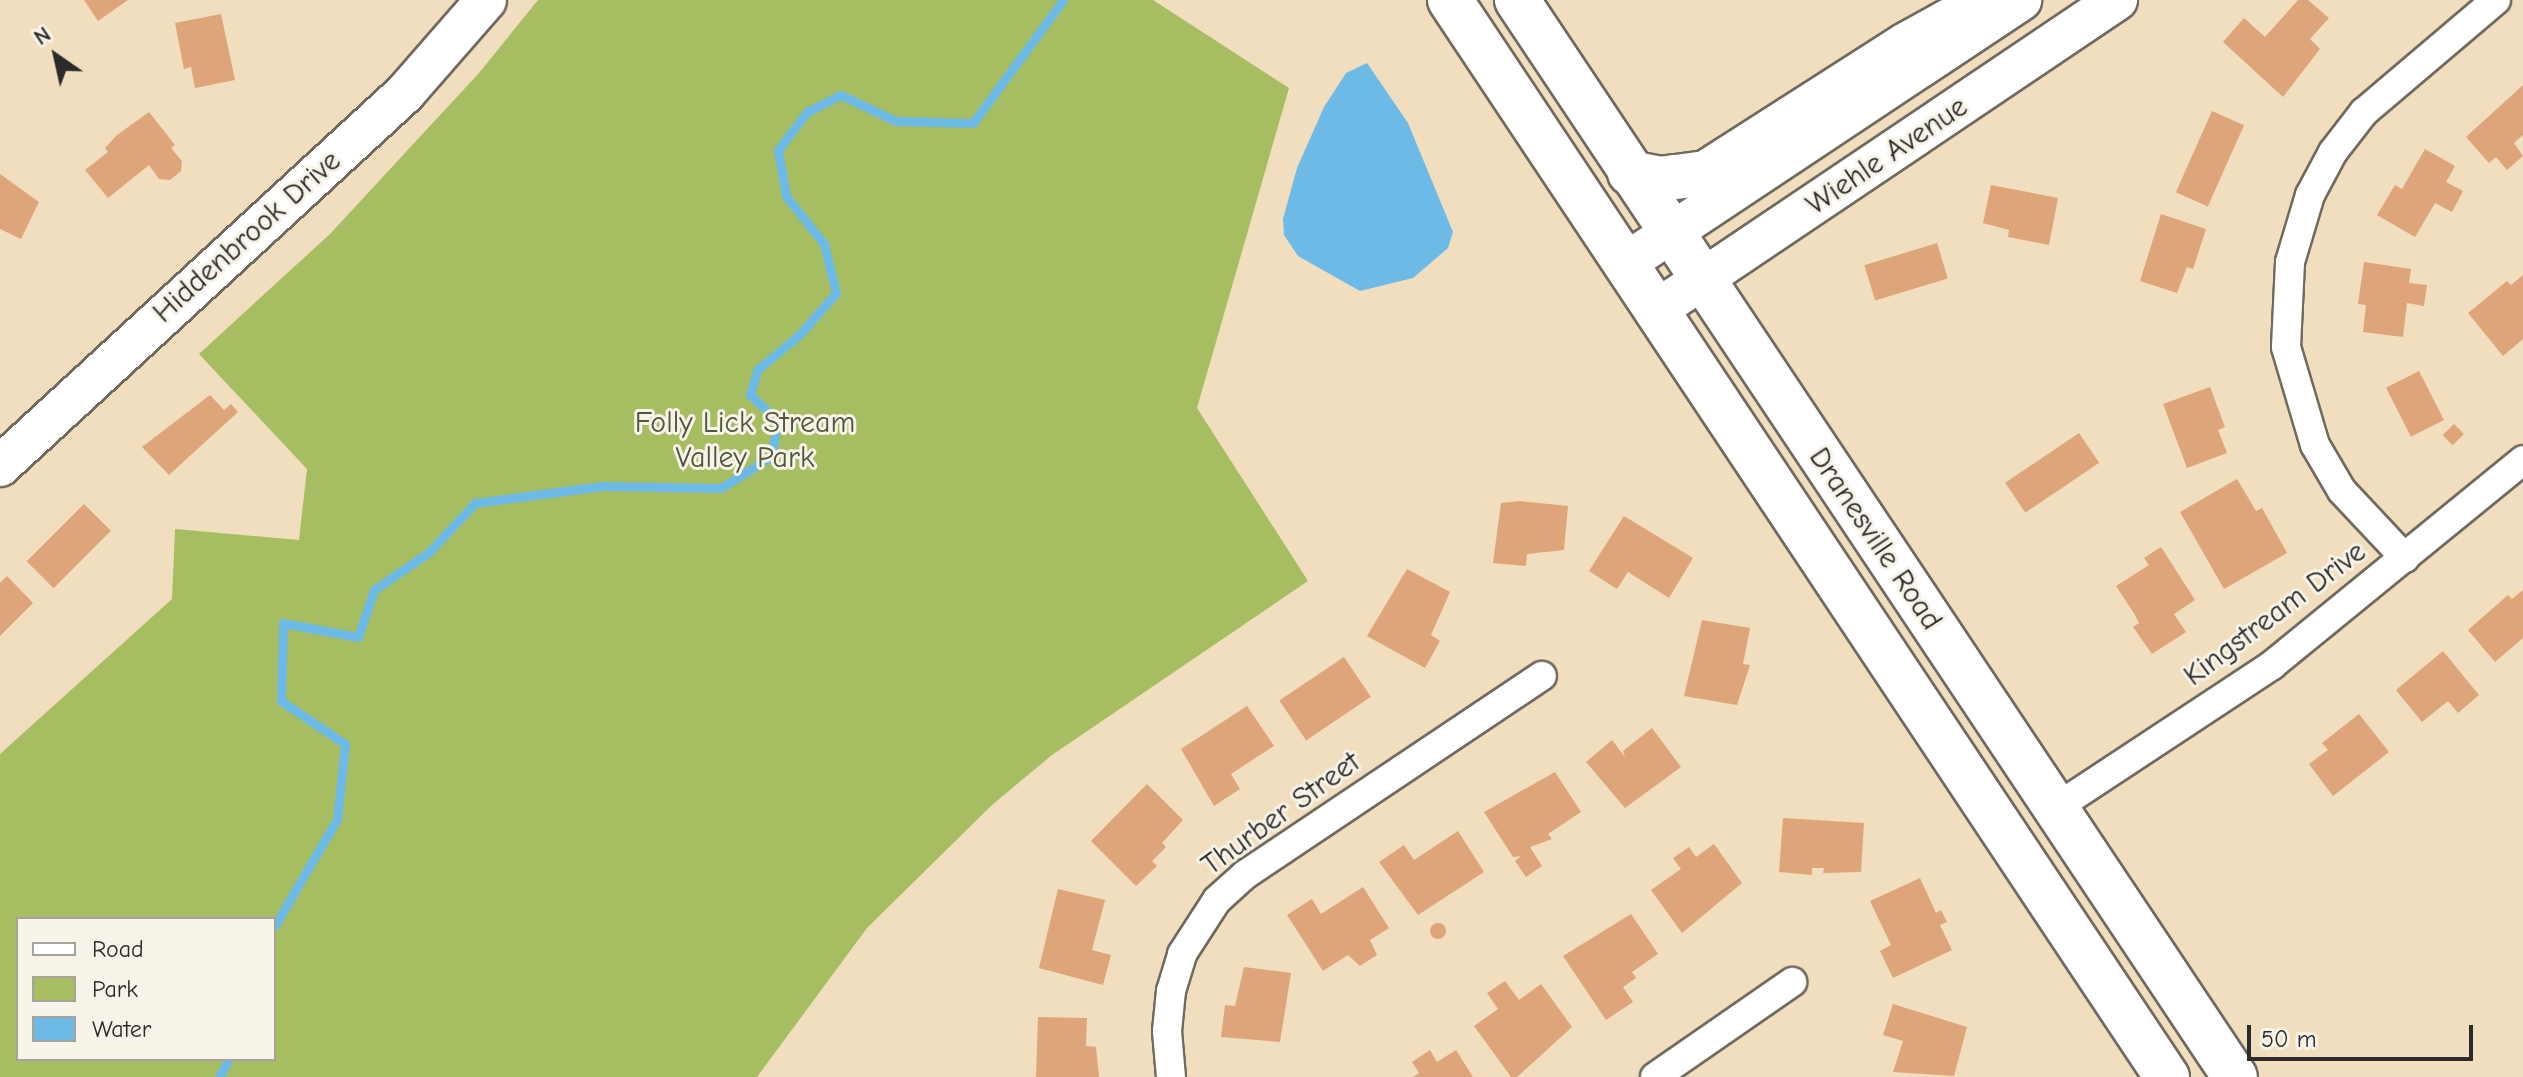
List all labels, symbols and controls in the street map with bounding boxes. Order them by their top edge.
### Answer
north arrow [16,16,96,96]
text: N [29,21,56,51]
street label: Wiehle Avenue [1799,89,1975,223]
street label: Hiddenbrook Drive [146,143,348,331]
park label: Folly Lick Stream Valley Park [635,405,855,476]
street label: Dranesville Road [1801,441,1949,637]
street label: Kingstream Drive [2177,534,2373,694]
street label: Thurber Street [1195,744,1367,884]
legend [16,917,276,1061]
text: Road [92,935,144,963]
text: Park [92,975,138,1003]
scale bar [2251,1009,2477,1059]
text: Water [92,1015,151,1043]
text: 50 m [2261,1025,2317,1053]

